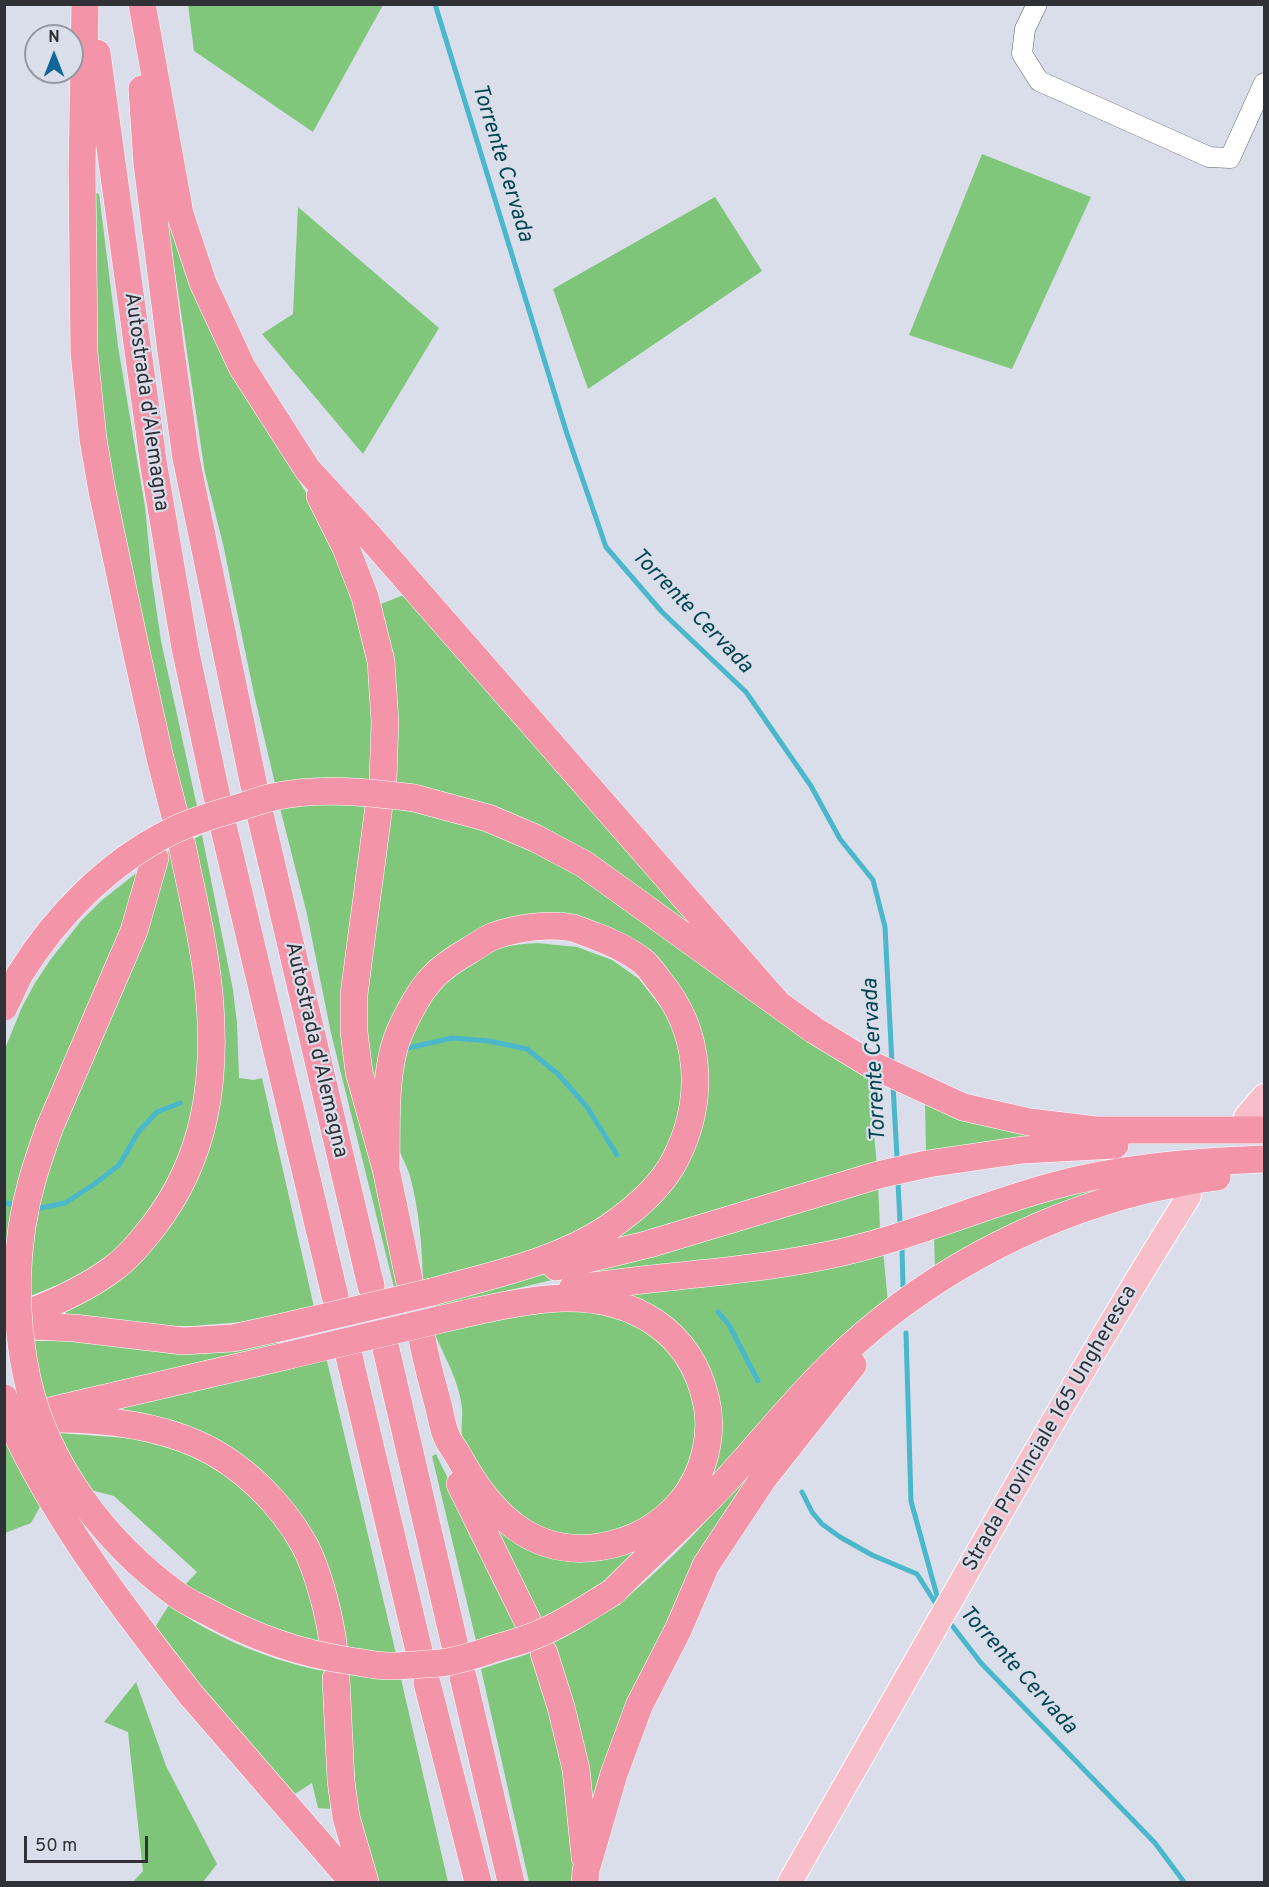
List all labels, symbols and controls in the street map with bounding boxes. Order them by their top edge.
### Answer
north arrow [24,24,84,84]
text: N [48,28,60,48]
water label: Torrente Cervada [464,81,538,245]
street label: Autostrada d'Alemagna [117,291,173,513]
water label: Torrente Cervada [625,544,757,680]
street label: Autostrada d'Alemagna [278,940,352,1160]
water label: Torrente Cervada [859,978,893,1142]
street label: Strada Provinciale 165 Ungheresca [959,1282,1143,1576]
water label: Torrente Cervada [952,1601,1082,1741]
scale bar [27,1824,152,1862]
text: 50 m [35,1835,77,1858]

